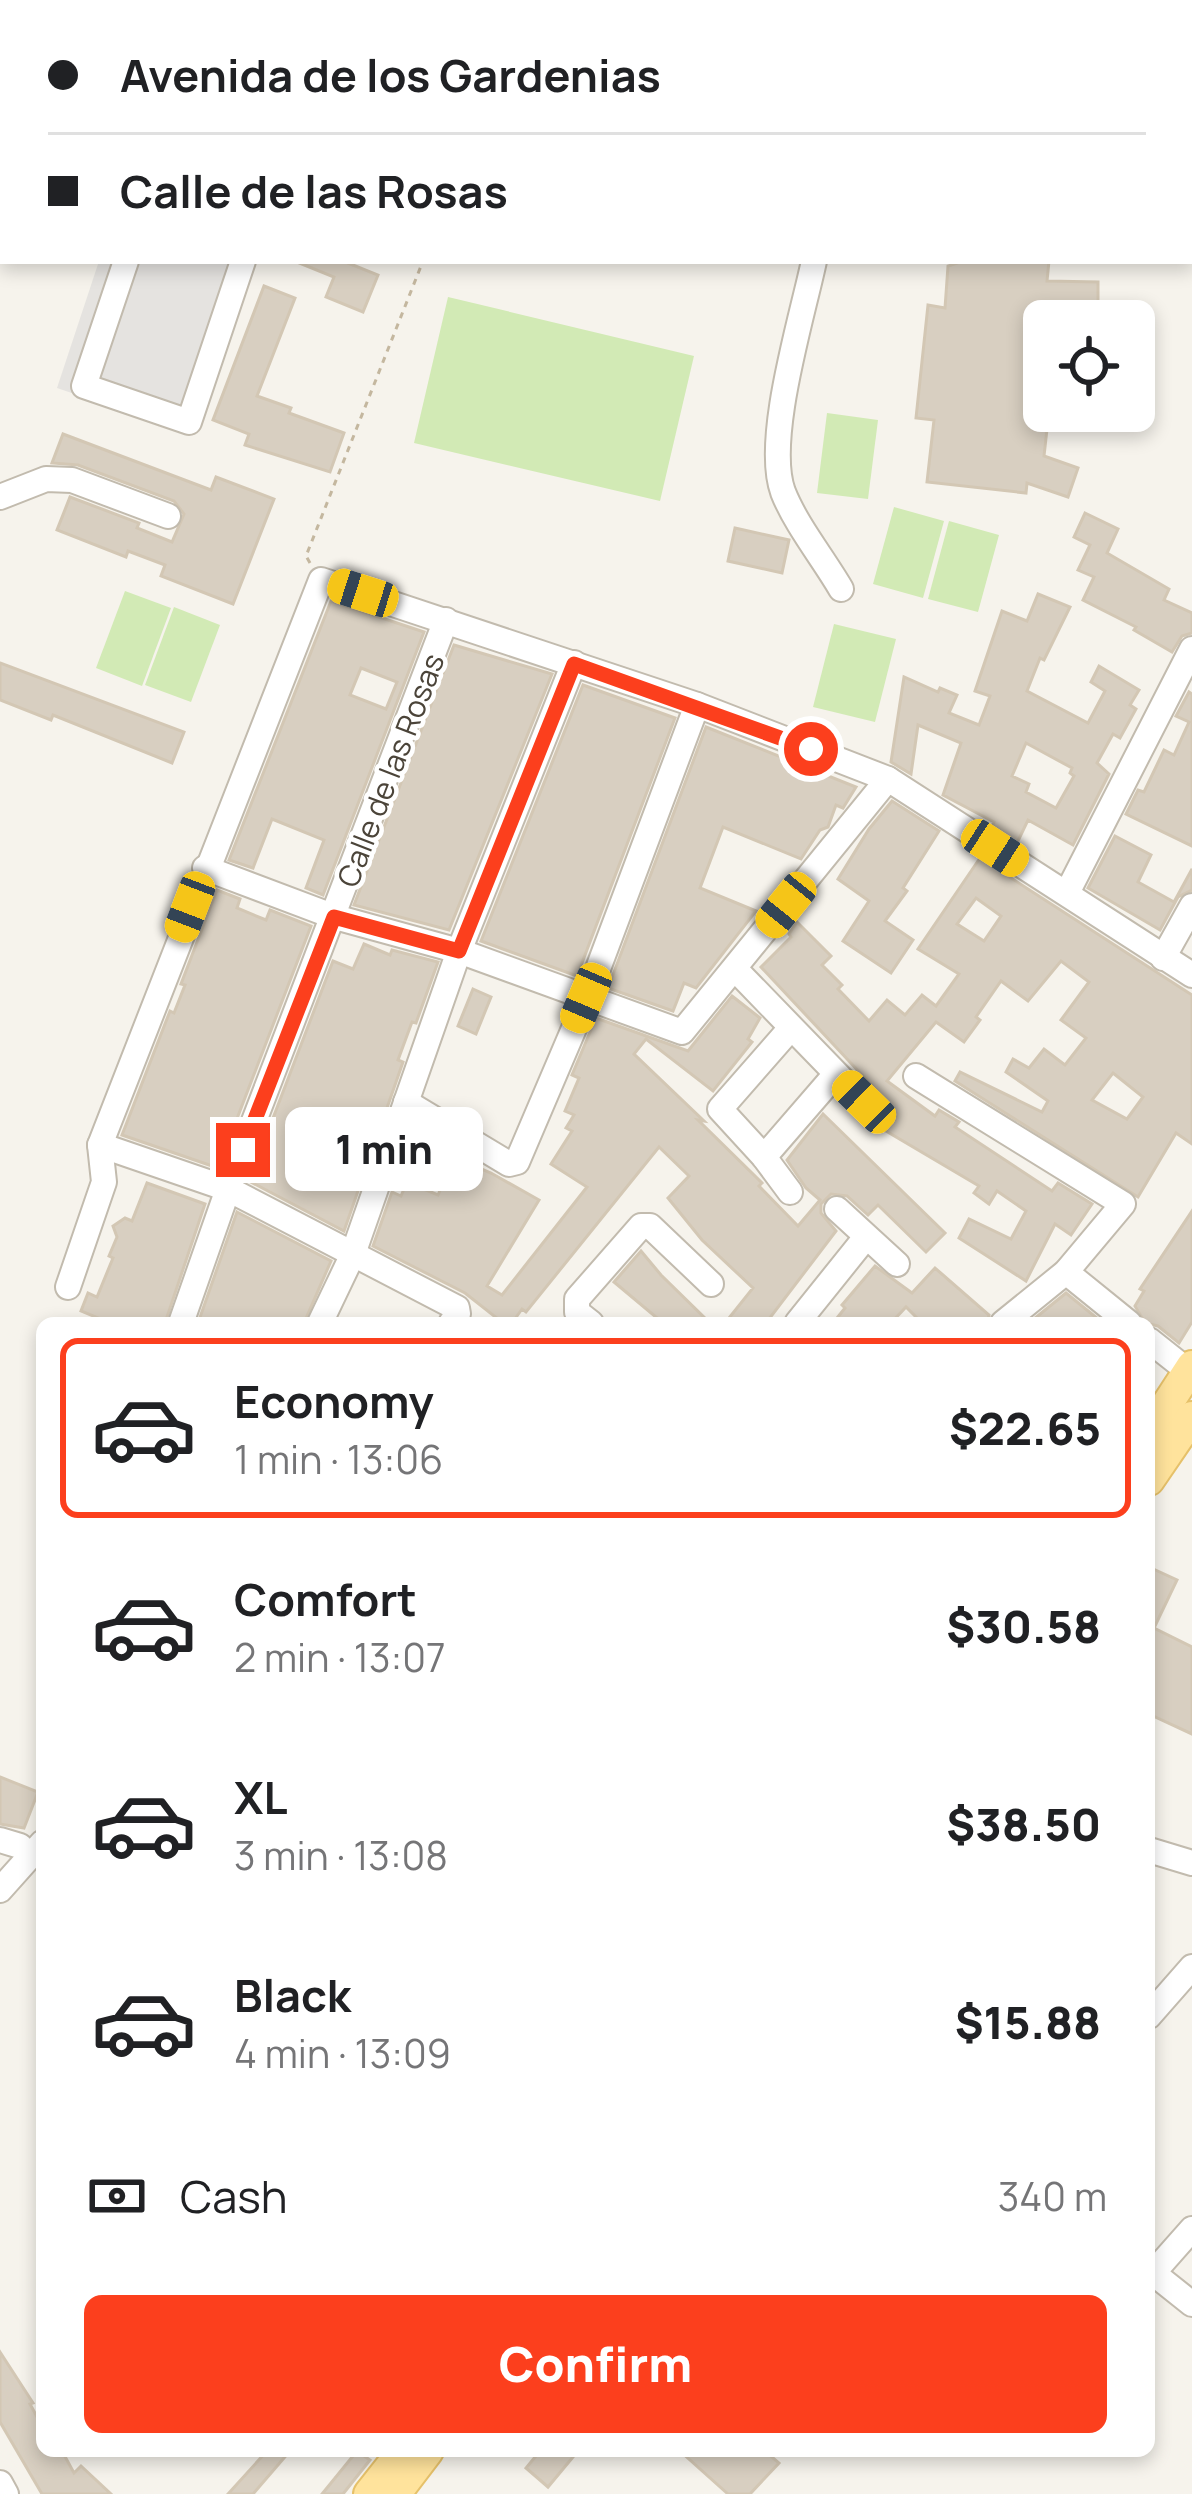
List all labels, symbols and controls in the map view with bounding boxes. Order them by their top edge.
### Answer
text: Avenida de los Gardenias [120,44,661,106]
text: Calle de las Rosas [120,160,508,222]
map controls [1023,300,1155,432]
button: locate [1023,300,1155,432]
car [323,565,403,621]
street label: Calle de las Rosas [327,647,453,893]
route start [784,722,838,776]
car [955,813,1035,883]
car [749,866,823,944]
car [160,867,220,947]
car [555,958,617,1038]
car [826,1064,902,1140]
callout: 1 min [285,1108,483,1192]
text: 1 min [335,1122,433,1176]
route end [216,1123,270,1177]
text: Economy [234,1370,434,1432]
icon: car [90,1374,198,1482]
text: $22.65 [949,1397,1101,1459]
text: 1 min · 13:06 [234,1432,443,1486]
text: Comfort [234,1568,417,1630]
icon: car [90,1572,198,1680]
text: $30.58 [946,1595,1101,1657]
text: 2 min · 13:07 [234,1630,446,1684]
text: XL [234,1766,288,1828]
icon: car [90,1770,198,1878]
text: $38.50 [946,1793,1101,1855]
text: 3 min · 13:08 [234,1828,448,1882]
text: Black [234,1964,351,2026]
icon: car [90,1968,198,2076]
text: $15.88 [955,1991,1101,2053]
text: 4 min · 13:09 [234,2026,451,2080]
icon: cash [84,2163,150,2229]
text: Cash [180,2165,288,2227]
text: 340 m [998,2169,1107,2223]
button: Confirm [84,2295,1107,2433]

